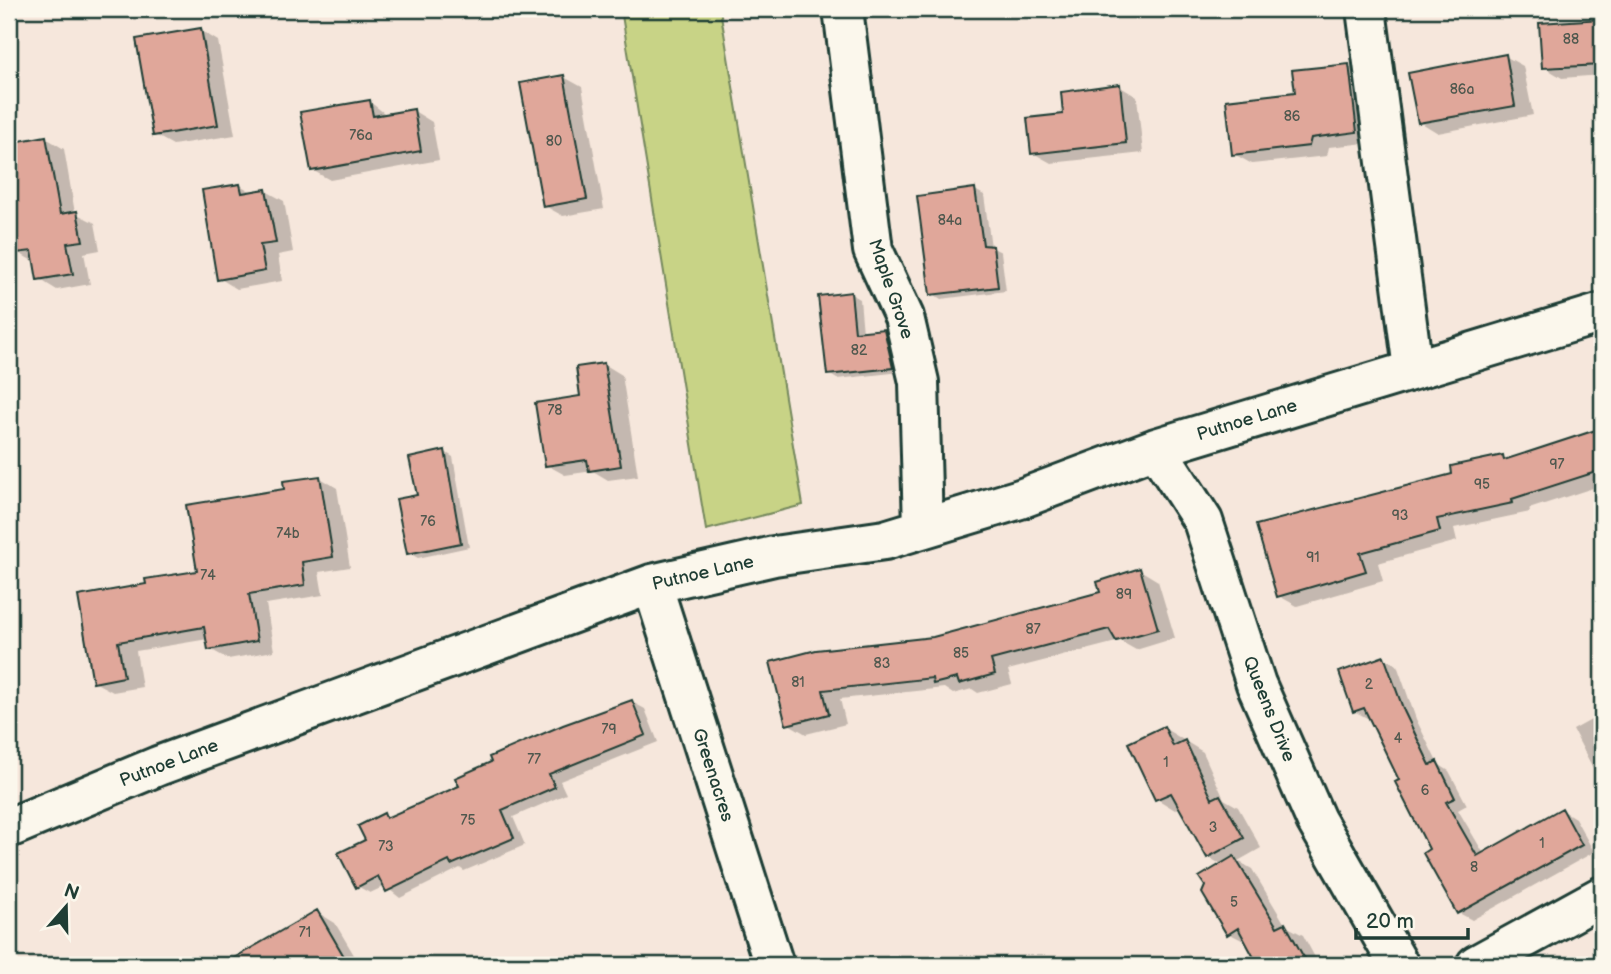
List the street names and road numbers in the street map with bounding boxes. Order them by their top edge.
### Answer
street label: Maple Grove [864,236,918,342]
street label: Putnoe Lane [1194,395,1300,445]
street label: Putnoe Lane [650,551,756,595]
street label: Queens Drive [1238,653,1300,765]
street label: Greenacres [688,726,738,824]
street label: Putnoe Lane [117,735,221,791]

